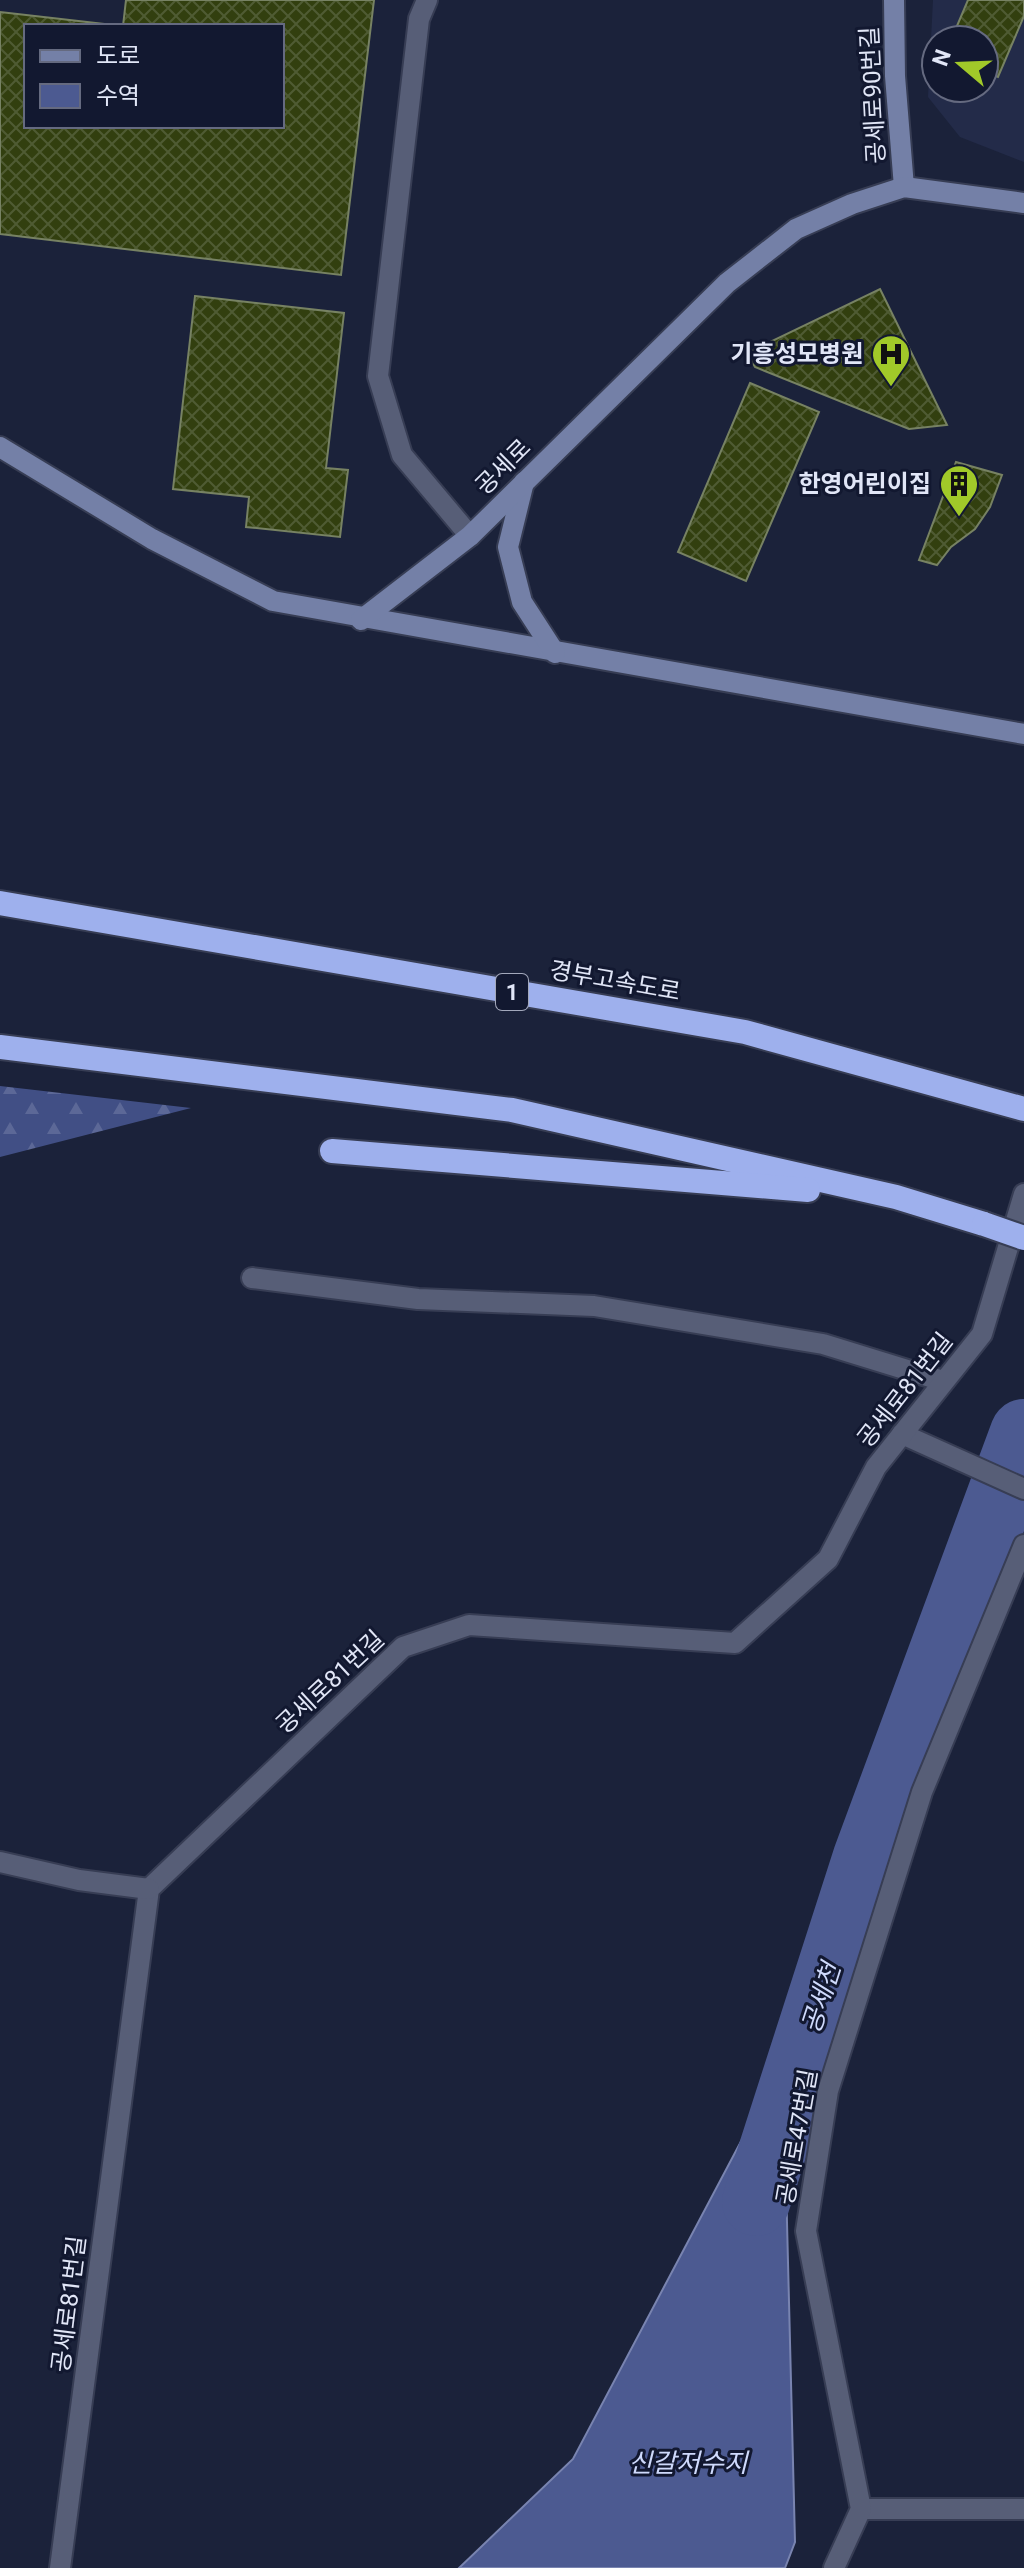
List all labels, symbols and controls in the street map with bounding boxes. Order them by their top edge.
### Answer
legend [24,24,284,128]
north arrow [920,24,1000,104]
street label: 공세로90번길 [855,26,891,164]
text: 도로 [96,42,140,70]
text: N [927,46,956,69]
text: 수역 [96,82,140,110]
hospital icon: 기흥성모병원 [870,333,912,388]
place label: 기흥성모병원 [731,340,863,368]
street label: 공세로 [470,434,536,500]
building icon: 한영어린이집 [938,463,980,518]
place label: 한영어린이집 [799,470,931,498]
street label: 경부고속도로 [547,956,683,1006]
road number: 1 [496,974,528,1010]
street label: 공세로81번길 [852,1327,958,1453]
street label: 공세로81번길 [270,1625,390,1739]
water label: 공세천 [796,1956,847,2037]
street label: 공세로47번길 [771,2067,823,2207]
street label: 공세로81번길 [47,2234,91,2374]
water label: 신갈저수지 [628,2448,750,2478]

